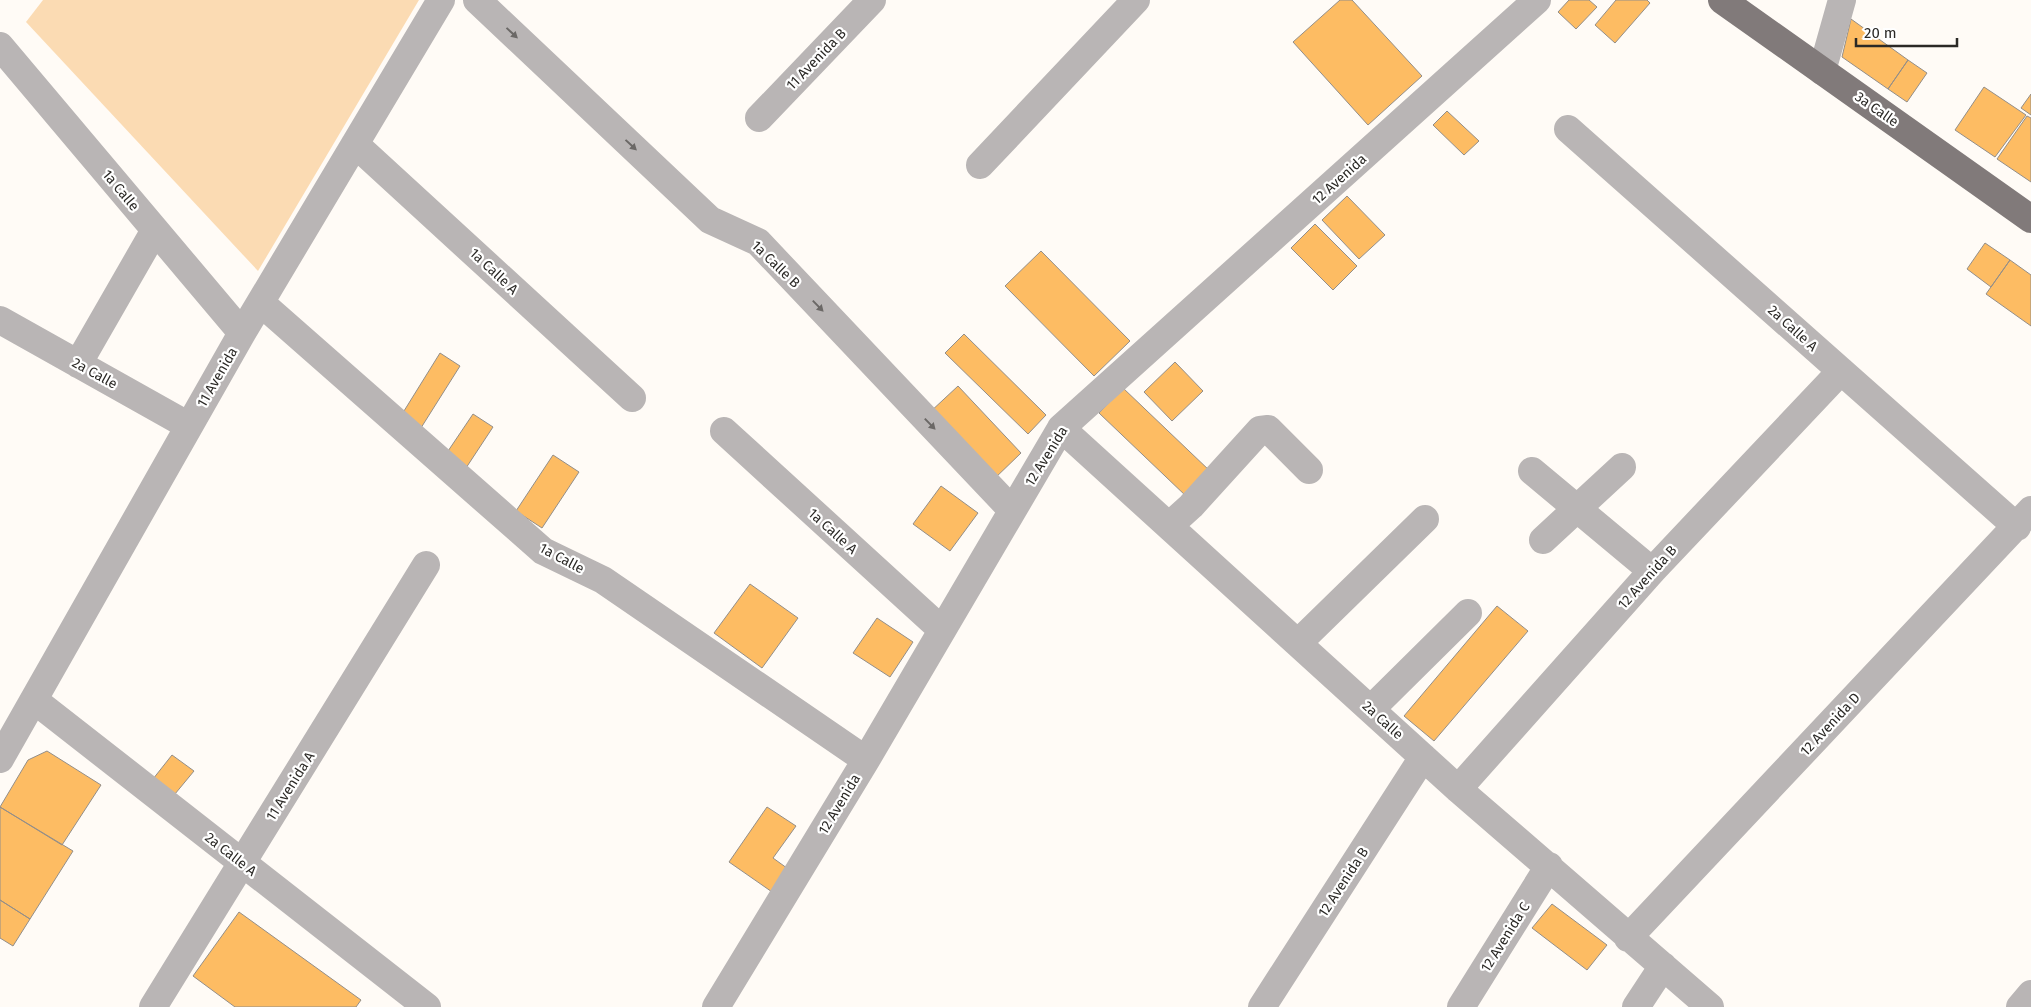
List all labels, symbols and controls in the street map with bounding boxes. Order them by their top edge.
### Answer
scale bar [1856,15,1957,47]
text: 20 m [1864,24,1897,42]
street label: 11 Avenida B [783,25,850,93]
one-way arrow [506,27,518,39]
street label: 3a Calle [1852,88,1902,131]
one-way arrow [624,139,636,151]
street label: 12 Avenida [1309,151,1370,208]
street label: 1a Calle [99,166,143,214]
street label: 1a Calle B [748,237,803,292]
street label: 1a Calle A [466,245,521,298]
one-way arrow [812,300,824,312]
street label: 2a Calle A [1764,302,1821,355]
street label: 11 Avenida [194,344,241,410]
street label: 2a Calle [69,354,120,393]
one-way arrow [924,418,936,430]
street label: 12 Avenida [1021,423,1071,489]
street label: 1a Calle A [805,505,861,558]
street label: 1a Calle [536,540,587,577]
street label: 12 Avenida B [1614,542,1680,613]
street label: 12 Avenida D [1797,689,1864,759]
street label: 2a Calle [1359,698,1407,743]
street label: 11 Avenida A [263,749,318,824]
street label: 12 Avenida [815,771,864,837]
street label: 2a Calle A [202,829,260,880]
street label: 12 Avenida B [1315,844,1372,920]
street label: 12 Avenida C [1477,899,1534,975]

